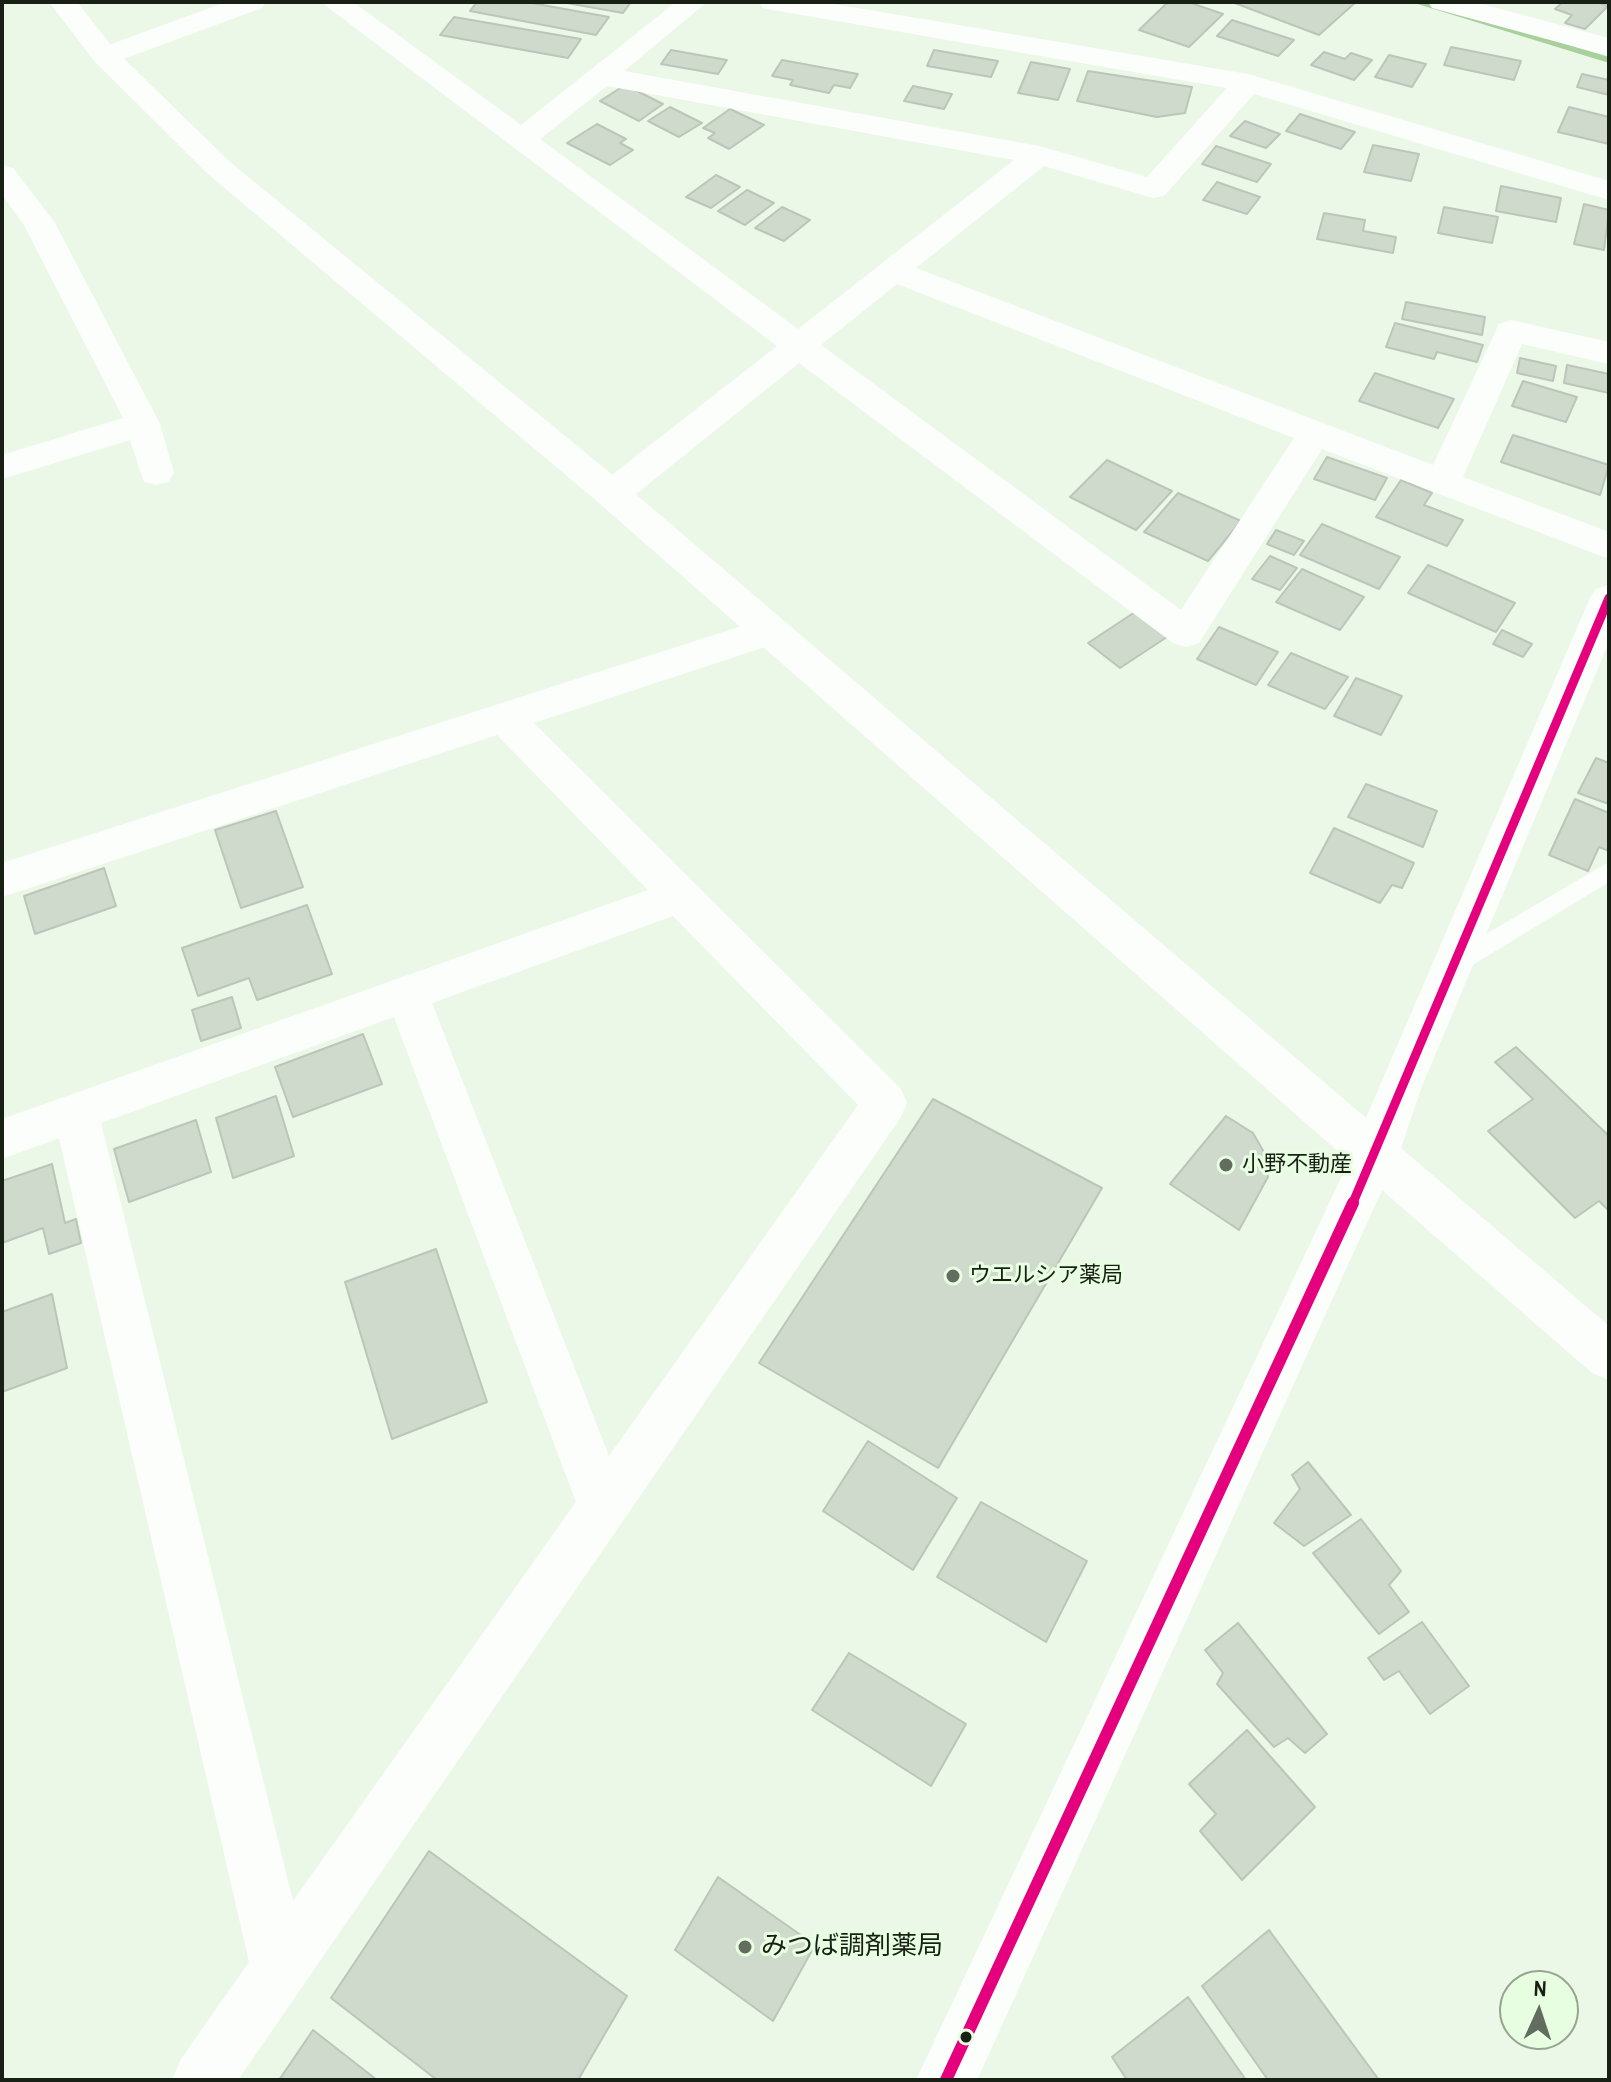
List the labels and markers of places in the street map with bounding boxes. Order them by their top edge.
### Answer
place label: 小野不動産 [1242,1152,1352,1178]
marker: 小野不動産 [1217,1156,1235,1174]
place label: ウエルシア薬局 [969,1263,1123,1289]
marker: ウエルシア薬局 [944,1267,962,1285]
place label: みつば調剤薬局 [761,1931,943,1963]
marker: みつば調剤薬局 [736,1938,754,1956]
unlabelled marker [958,2029,974,2045]

